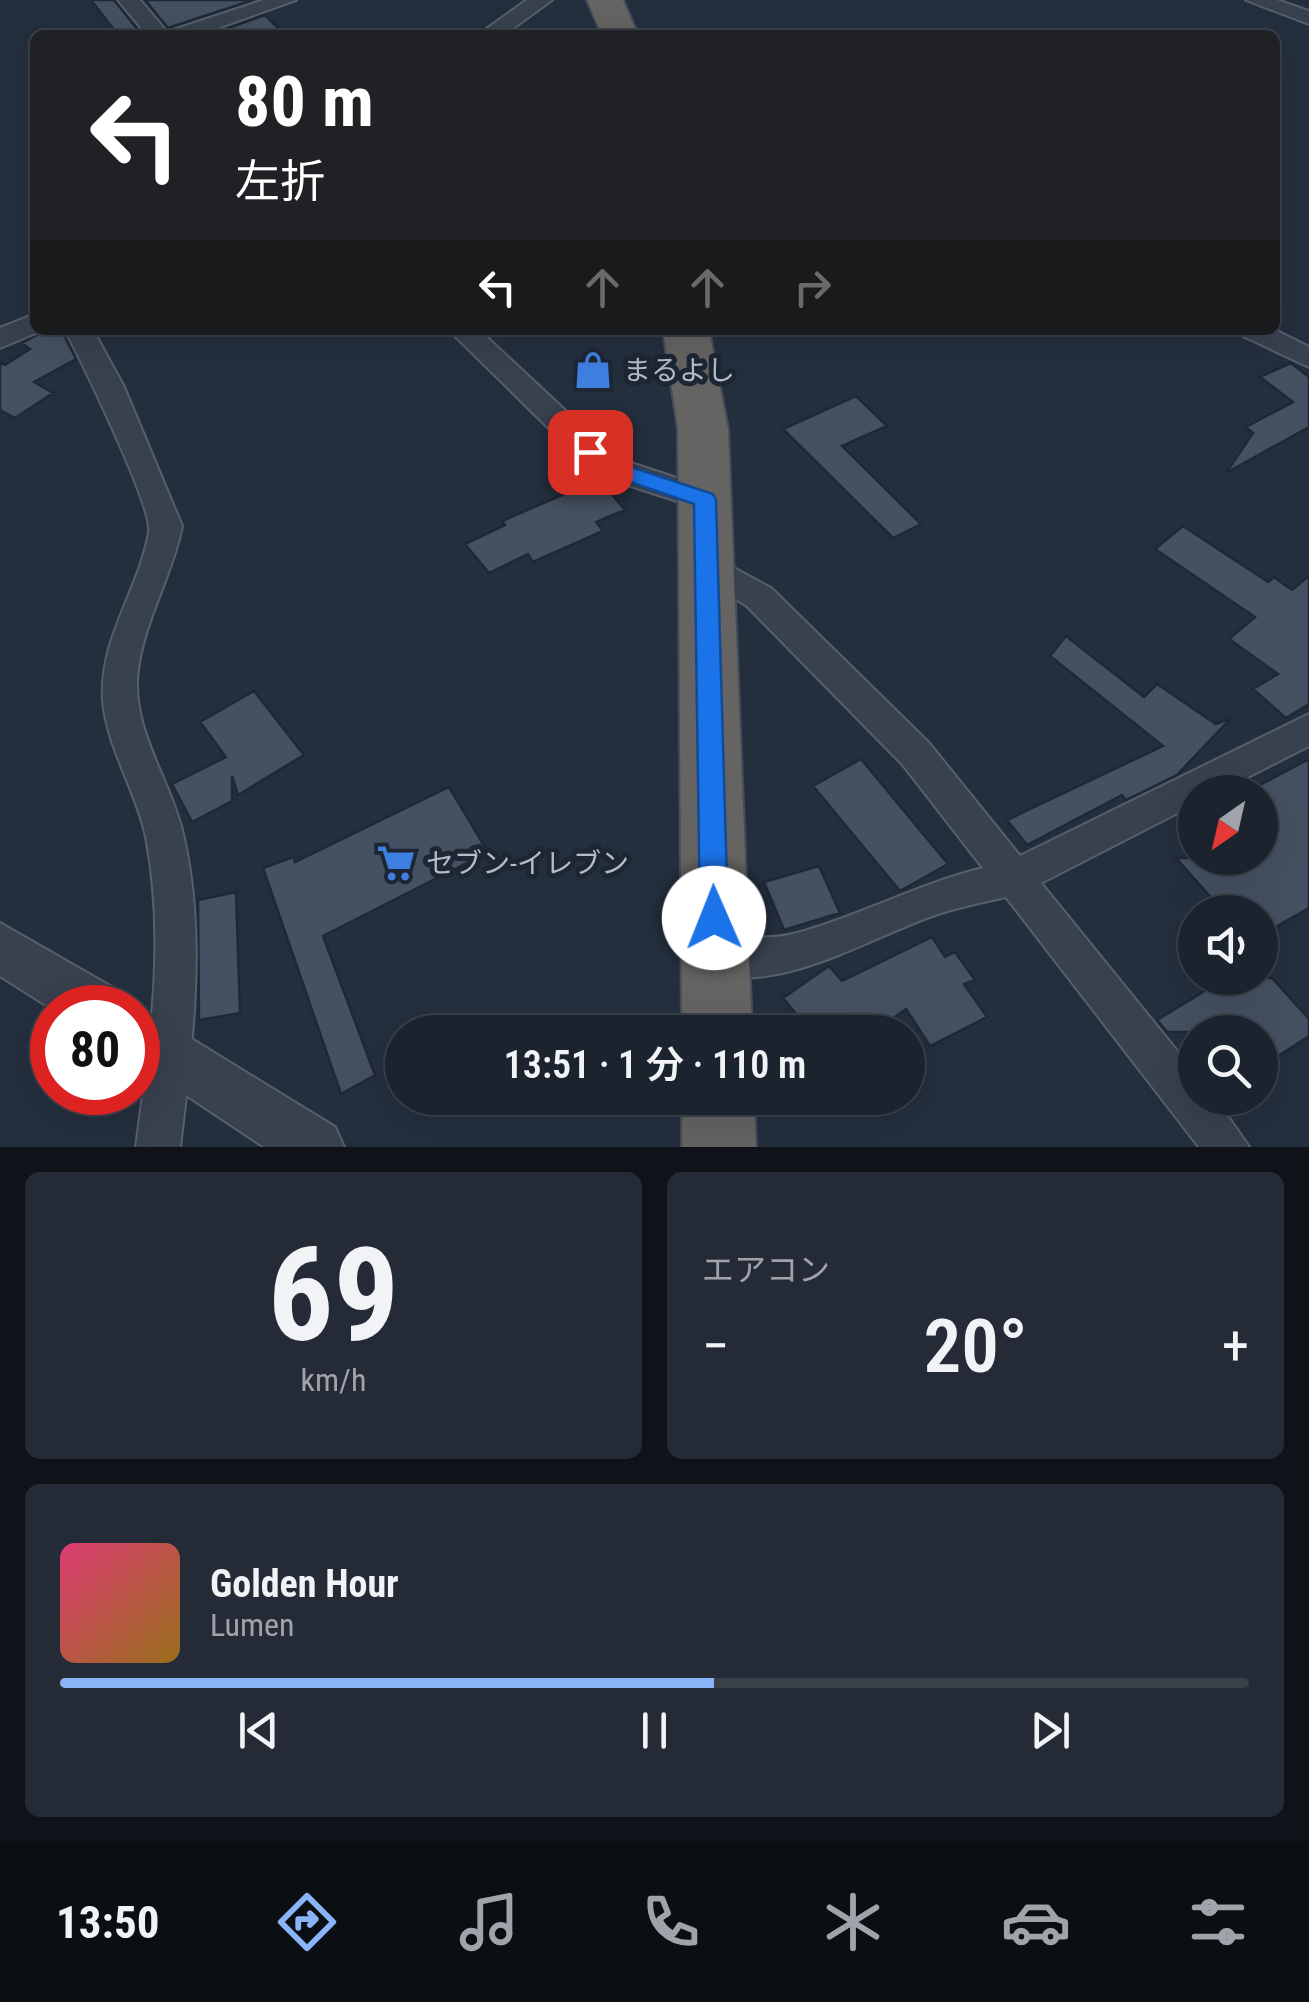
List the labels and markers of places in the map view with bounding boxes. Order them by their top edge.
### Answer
shop icon: まるよし [572,349,614,391]
place label: まるよし [623,354,735,387]
pin [548,410,633,495]
supermarket icon: セブン-イレブン [375,842,417,884]
place label: セブン-イレブン [426,847,629,880]

